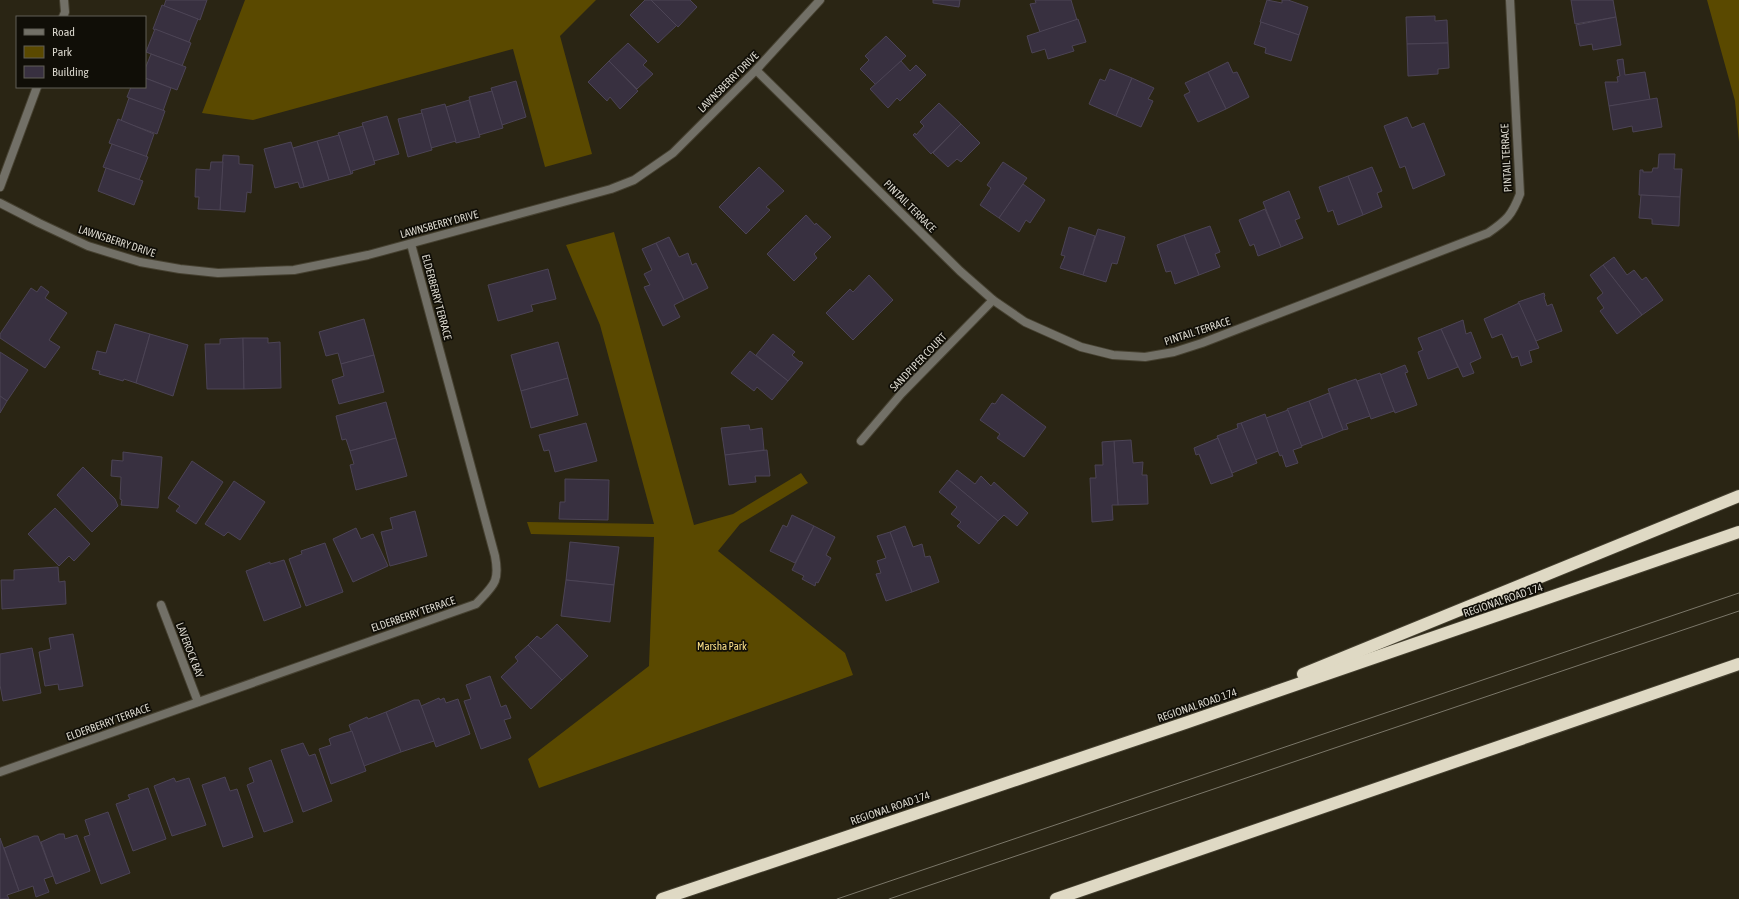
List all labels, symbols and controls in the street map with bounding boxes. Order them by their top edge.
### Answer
legend [16,16,146,88]
text: Road [52,25,75,39]
text: Park [52,45,73,59]
street label: LAWNSBERRY DRIVE [695,49,761,115]
text: Building [52,65,90,79]
street label: PINTAIL TERRACE [1498,123,1514,193]
street label: PINTAIL TERRACE [882,178,939,235]
street label: LAWNSBERRY DRIVE [399,208,480,240]
street label: LAWNSBERRY DRIVE [77,223,157,259]
street label: ELDERBERRY TERRACE [420,253,454,341]
street label: PINTAIL TERRACE [1163,315,1232,347]
street label: SANDPIPER COURT [887,330,949,393]
street label: REGIONAL ROAD 174 [1462,581,1544,619]
street label: ELDERBERRY TERRACE [369,594,457,634]
street label: LAVEROCK BAY [174,621,206,679]
park label: Marsha Park [697,640,747,652]
street label: REGIONAL ROAD 174 [1156,686,1238,724]
street label: ELDERBERRY TERRACE [65,701,152,743]
street label: REGIONAL ROAD 174 [849,789,931,827]

